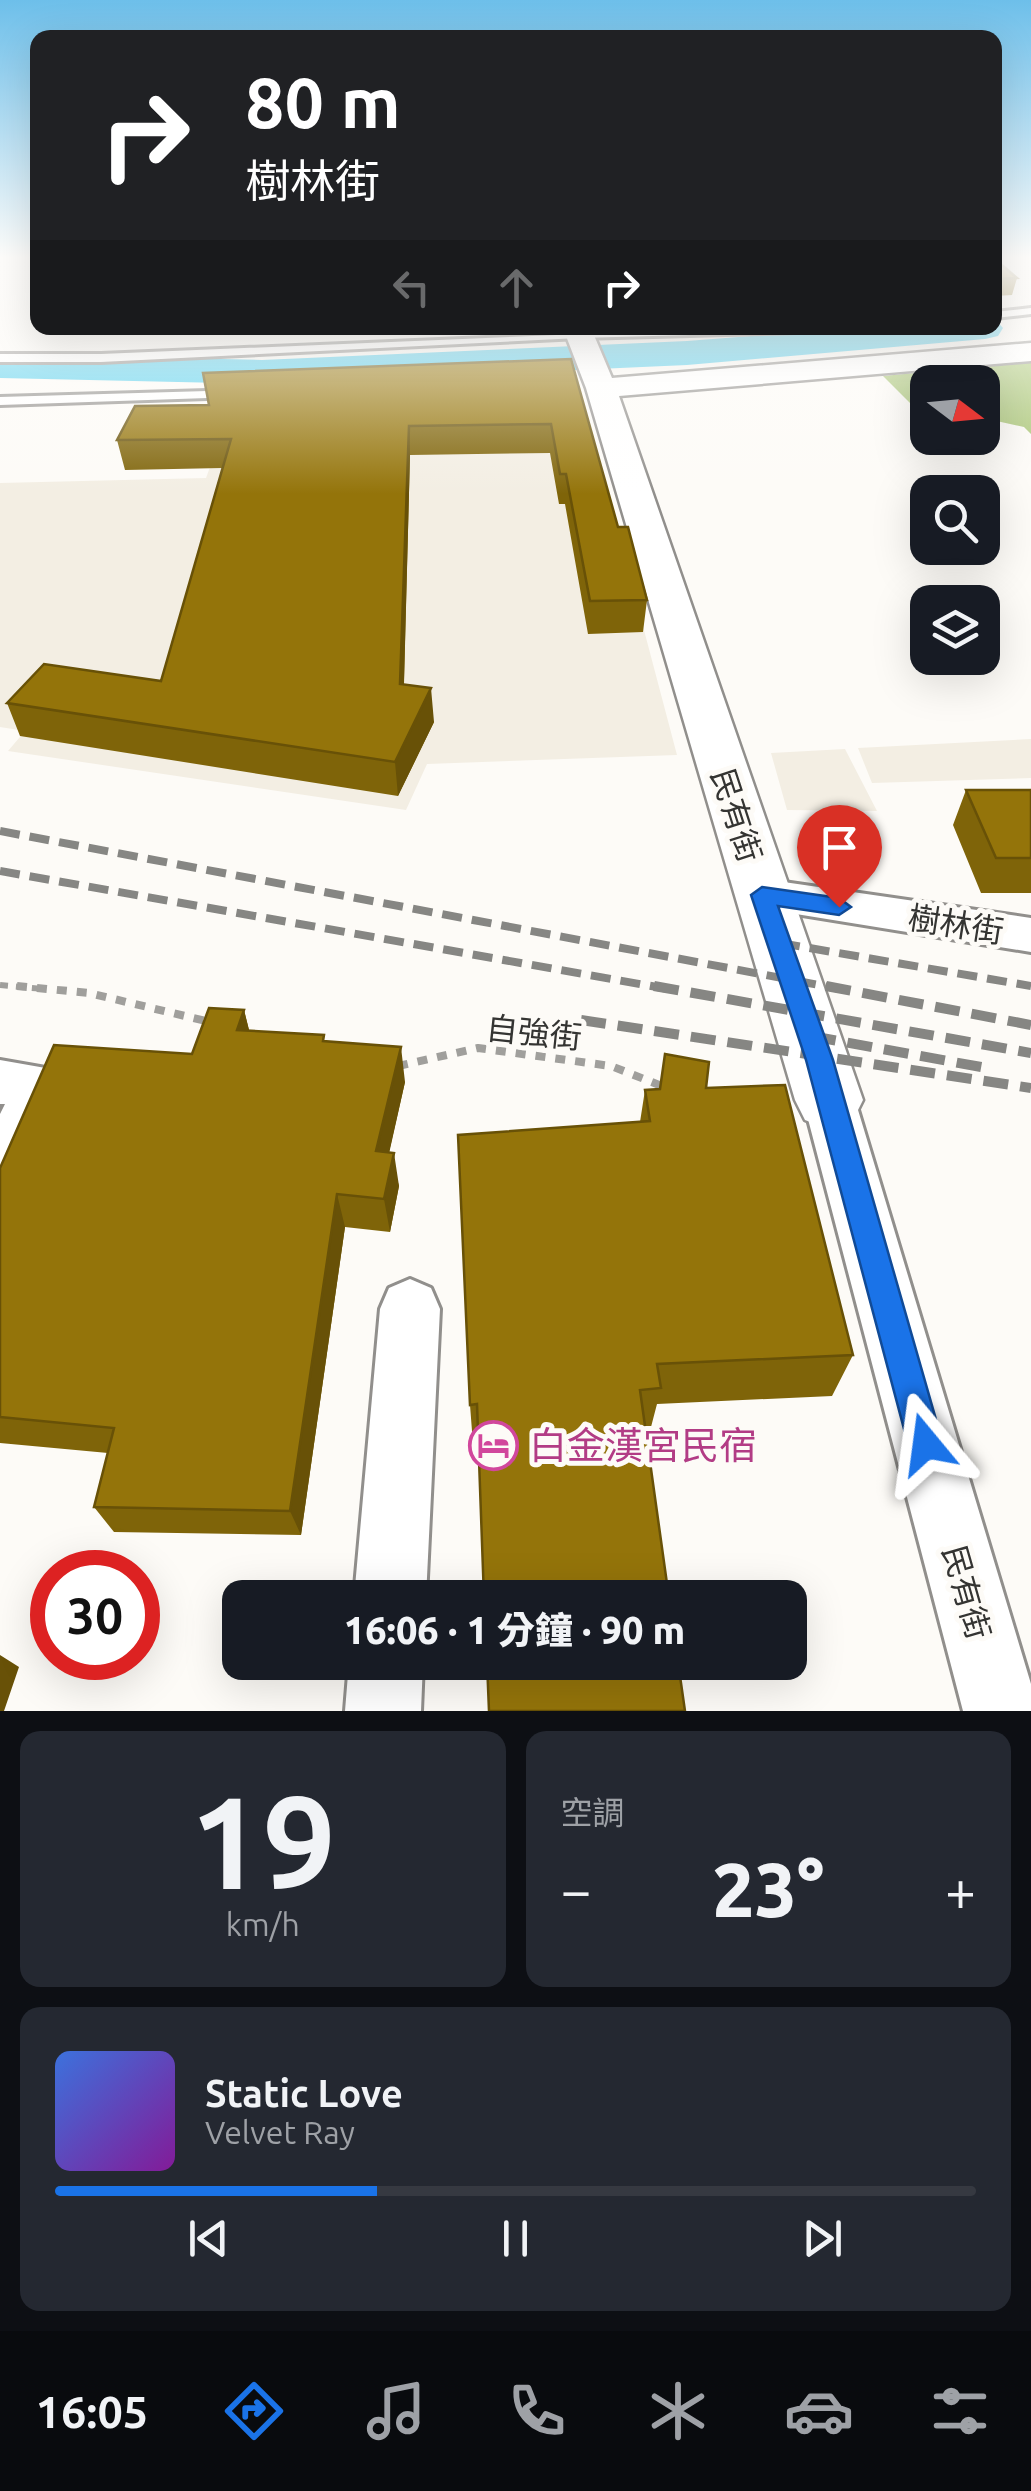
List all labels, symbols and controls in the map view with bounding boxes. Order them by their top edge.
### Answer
text: 80 m [245,63,401,141]
icon: right [80,70,210,200]
text: 樹林街 [245,155,380,206]
icon: left [384,260,439,315]
icon: ahead [489,260,544,315]
icon: right [594,260,649,315]
north arrow [910,365,1000,455]
map controls [910,365,1000,675]
button: search [910,475,1000,565]
button: layers [910,585,1000,675]
street label: 民有街 [705,764,769,866]
pin [797,805,882,908]
icon: arrive [812,820,867,875]
street label: 樹林街 [906,899,1006,949]
street label: 自強街 [484,1009,584,1055]
position arrow [874,1392,978,1496]
hotel icon: 白金漢宮民宿 [468,1419,520,1471]
place label: 白金漢宮民宿 [529,1424,757,1466]
street label: 民有街 [936,1541,998,1643]
speed limit sign: 30 [30,1550,160,1680]
text: 16:06 · 1 分鐘 · 90 m [344,1609,685,1651]
text: 19 [189,1768,336,1914]
text: 空調 [561,1794,625,1830]
text: 23° [712,1847,824,1931]
text: − [561,1859,592,1920]
text: + [945,1859,976,1920]
text: km/h [226,1906,300,1942]
text: Static Love [205,2072,403,2114]
text: Velvet Ray [205,2114,355,2150]
icon: previous [181,2211,236,2266]
icon: pause [488,2211,543,2266]
icon: next [795,2211,850,2266]
icon: directions [219,2376,289,2446]
icon: music [361,2376,431,2446]
icon: phone [502,2376,572,2446]
icon: climate [643,2376,713,2446]
icon: car [784,2376,854,2446]
icon: filters [925,2376,995,2446]
text: 16:05 [36,2386,148,2437]

